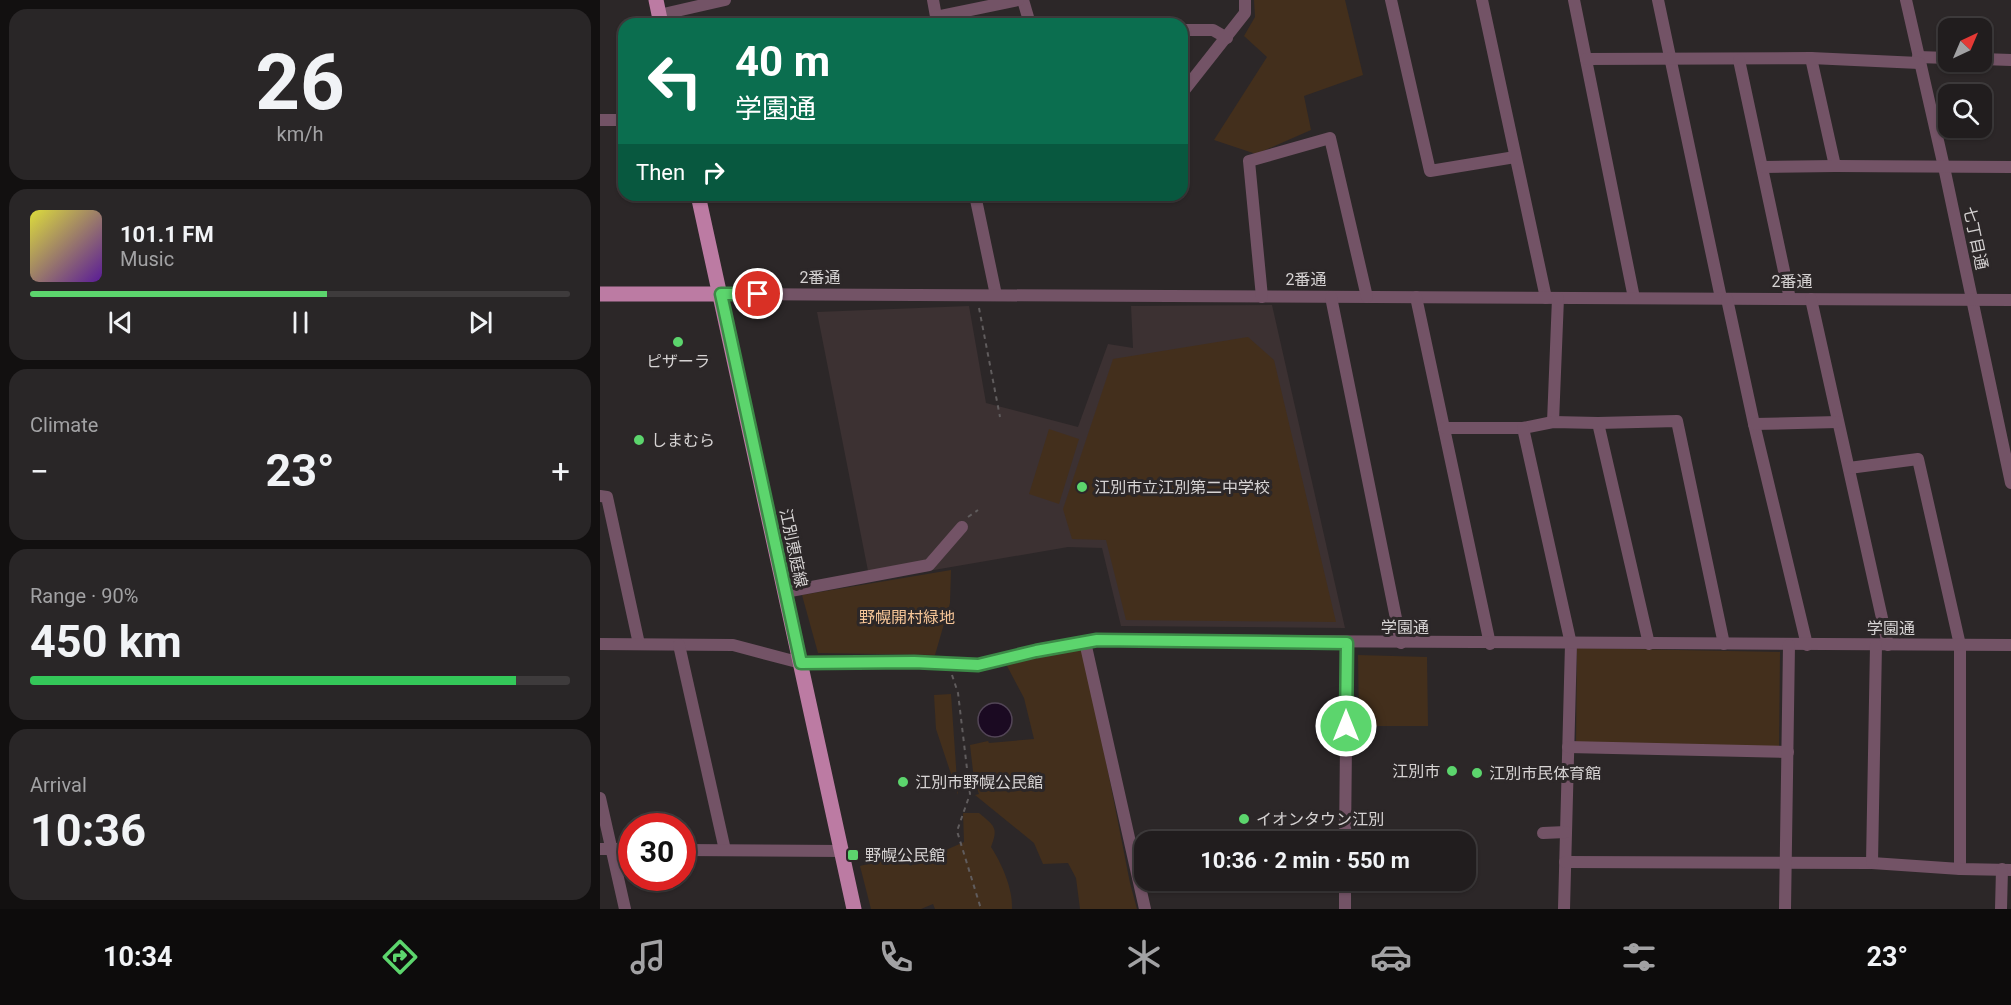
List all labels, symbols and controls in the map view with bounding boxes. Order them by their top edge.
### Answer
north arrow [1938,18,1992,72]
map controls [1938,18,1992,138]
text: 26 [255,37,345,128]
text: 40 m [735,37,830,86]
icon: left [636,42,714,120]
button: search [1938,84,1992,138]
text: 学園通 [735,93,816,125]
text: km/h [277,122,323,146]
icon: right [697,156,730,189]
text: Then [636,160,685,185]
street label: 七丁目通 [1960,205,1991,271]
text: 101.1 FM [120,222,214,247]
text: Music [120,247,174,271]
pin [732,268,783,319]
street label: 2番通 [800,268,841,287]
street label: 2番通 [1286,270,1327,289]
street label: 2番通 [1772,272,1813,291]
icon: arrive [741,277,774,310]
icon: previous [104,306,137,339]
icon: pause [284,306,317,339]
icon: next [464,306,497,339]
marker: ピザーラ [671,335,685,349]
place label: ピザーラ [646,352,710,371]
text: Climate [30,413,98,437]
place label: しまむら [651,431,715,450]
marker: しまむら [632,433,646,447]
text: 23° [265,444,335,497]
text: − [30,452,49,491]
text: + [551,452,570,491]
place label: 江別市立江別第二中学校 [1094,478,1270,497]
marker: 江別市立江別第二中学校 [1075,480,1089,494]
street label: 江別恵庭線 [776,507,811,589]
text: Range · 90% [30,584,138,608]
park label: 野幌開村緑地 [859,608,955,627]
text: 450 km [30,615,182,668]
street label: 学園通 [1381,618,1429,637]
street label: 学園通 [1867,619,1915,638]
position arrow [1314,694,1378,758]
place label: 江別市 [1392,762,1440,781]
marker: 江別市 [1445,764,1459,778]
place label: 江別市民体育館 [1489,764,1601,783]
marker: 江別市民体育館 [1470,766,1484,780]
text: Arrival [30,773,87,797]
place label: 江別市野幌公民館 [915,773,1043,792]
marker: 江別市野幌公民館 [896,775,910,789]
text: 10:36 [30,804,146,857]
place label: イオンタウン江別 [1256,810,1384,829]
marker: イオンタウン江別 [1237,812,1251,826]
speed limit sign: 30 [618,813,696,891]
place label: 野幌公民館 [865,846,945,865]
marker: 野幌公民館 [846,848,860,862]
text: 10:36 · 2 min · 550 m [1200,848,1410,873]
icon: directions [379,936,421,978]
icon: music [627,936,669,978]
icon: phone [875,936,917,978]
icon: climate [1123,936,1165,978]
icon: car [1370,936,1412,978]
icon: filters [1618,936,1660,978]
text: 10:34 [103,941,173,973]
text: 23° [1866,941,1908,973]

